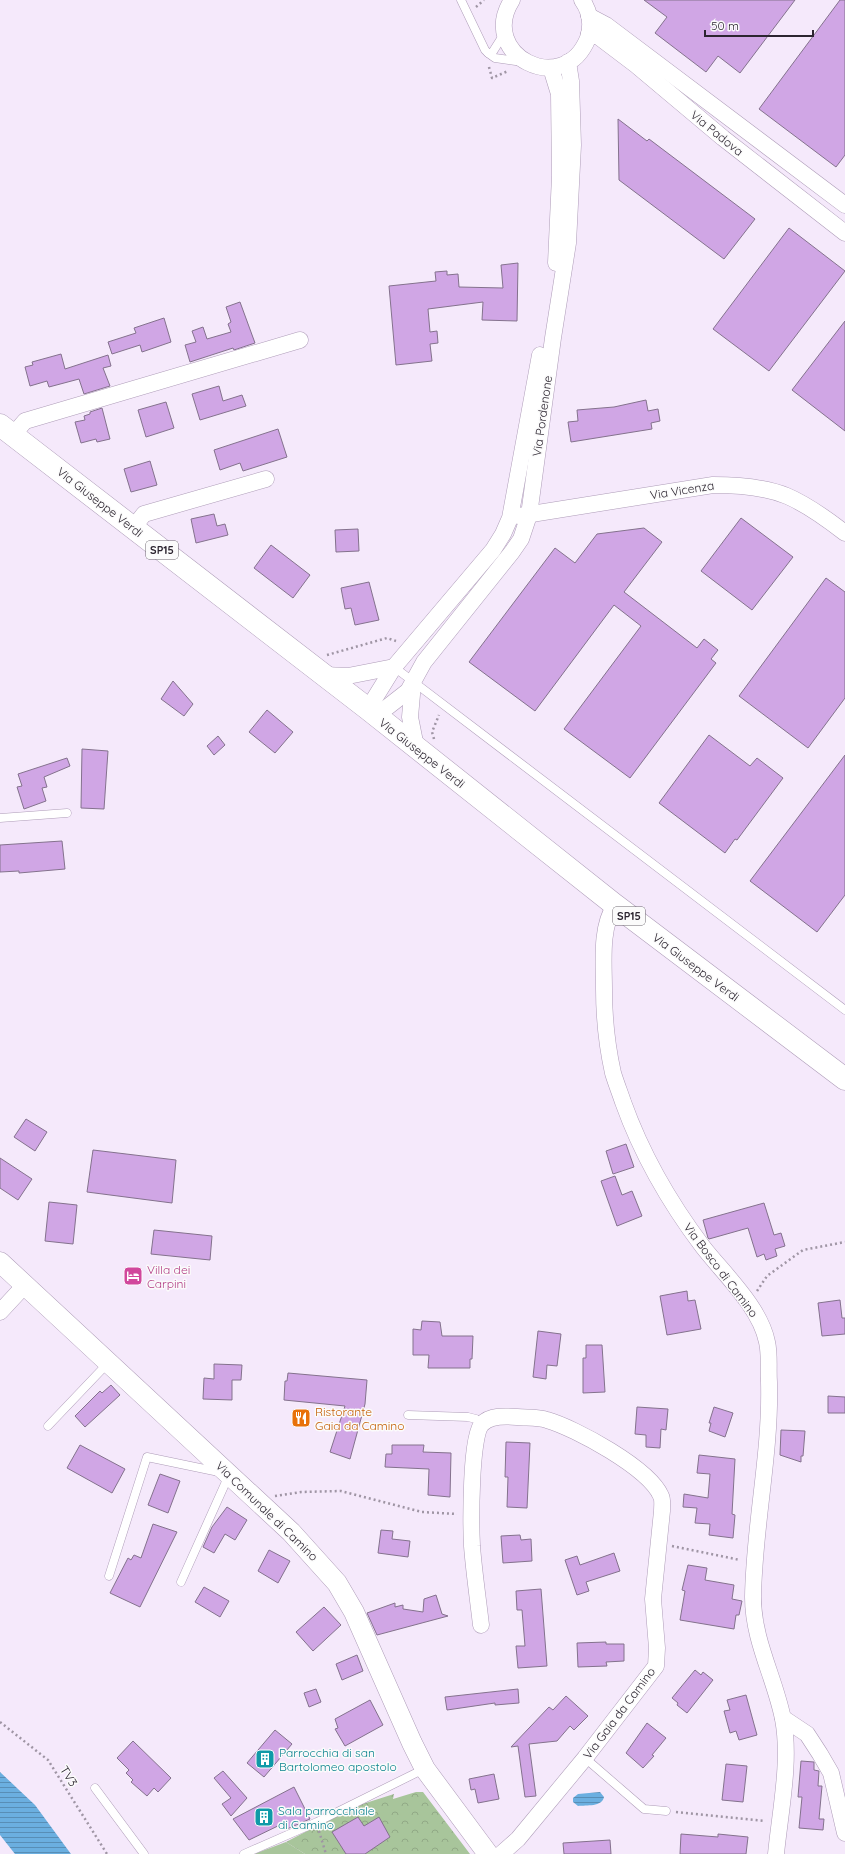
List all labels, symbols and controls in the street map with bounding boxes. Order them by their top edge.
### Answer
scale bar [705,12,813,38]
text: 50 m [711,18,739,33]
street label: Via Padova [688,107,746,159]
street label: Via Pordenone [529,374,555,457]
street label: Via Giuseppe Verdi [54,464,146,540]
street label: Via Vicenza [649,478,715,502]
road number: SP15 [146,541,178,559]
street label: Via Giuseppe Verdi [376,715,468,791]
road number: SP15 [613,907,645,925]
street label: Via Giuseppe Verdi [650,930,742,1004]
street label: Via Bosco di Camino [681,1220,761,1320]
place label: Villa dei Carpini [147,1262,190,1291]
hotel icon: Villa dei Carpini [122,1265,144,1287]
place label: Ristorante Gaia da Camino [315,1404,405,1433]
restaurant icon: Ristorante Gaia da Camino [290,1407,312,1429]
street label: Via Comunale di Camino [213,1458,321,1564]
street label: Via Gaia da Camino [580,1664,658,1762]
place label: Parrocchia di san Bartolomeo apostolo [279,1745,397,1774]
building icon: Parrocchia di san Bartolomeo apostolo [254,1748,276,1770]
street label: TV3 [57,1763,81,1789]
place label: Sala parrocchiale di Camino [278,1803,375,1832]
building icon: Sala parrocchiale di Camino [253,1806,275,1828]

